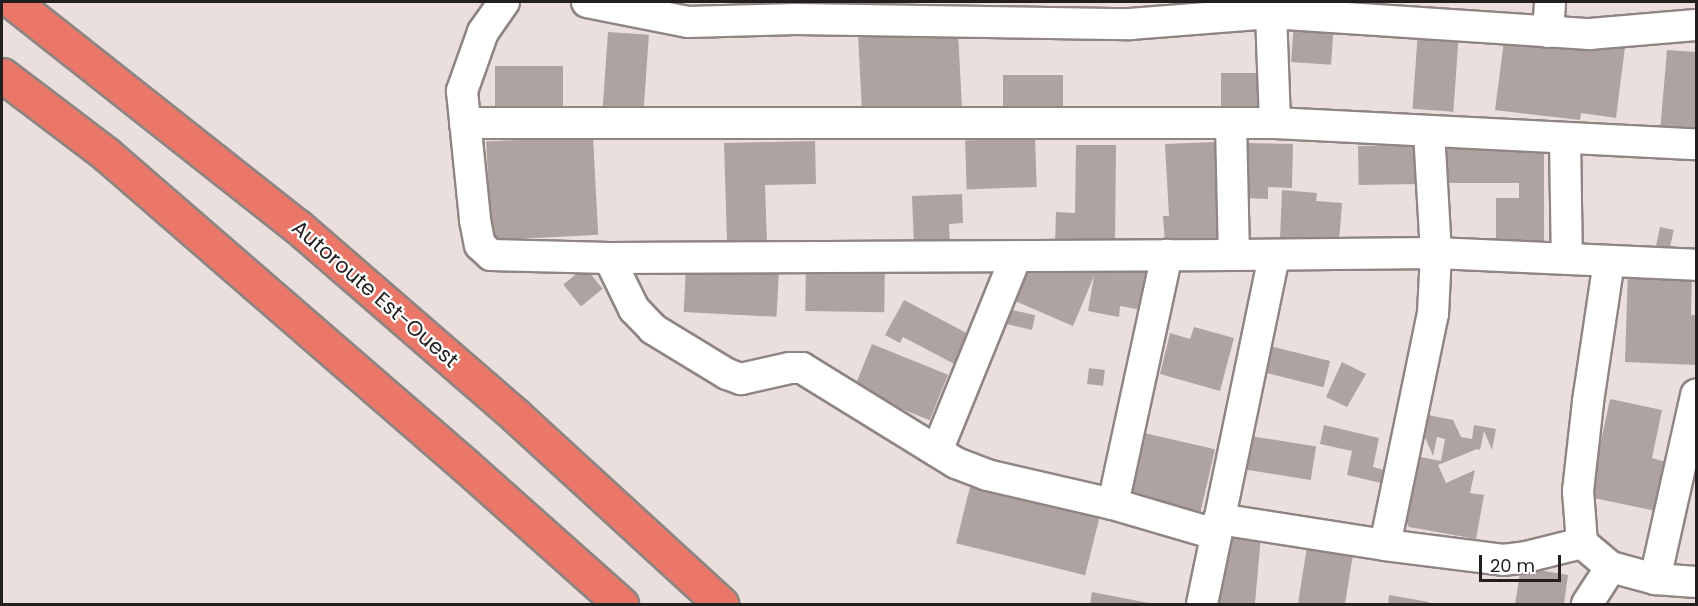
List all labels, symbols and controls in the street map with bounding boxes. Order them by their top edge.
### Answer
street label: Autoroute Est-Ouest [287,215,463,373]
scale bar [1482,543,1564,581]
text: 20 m [1490,553,1535,578]

